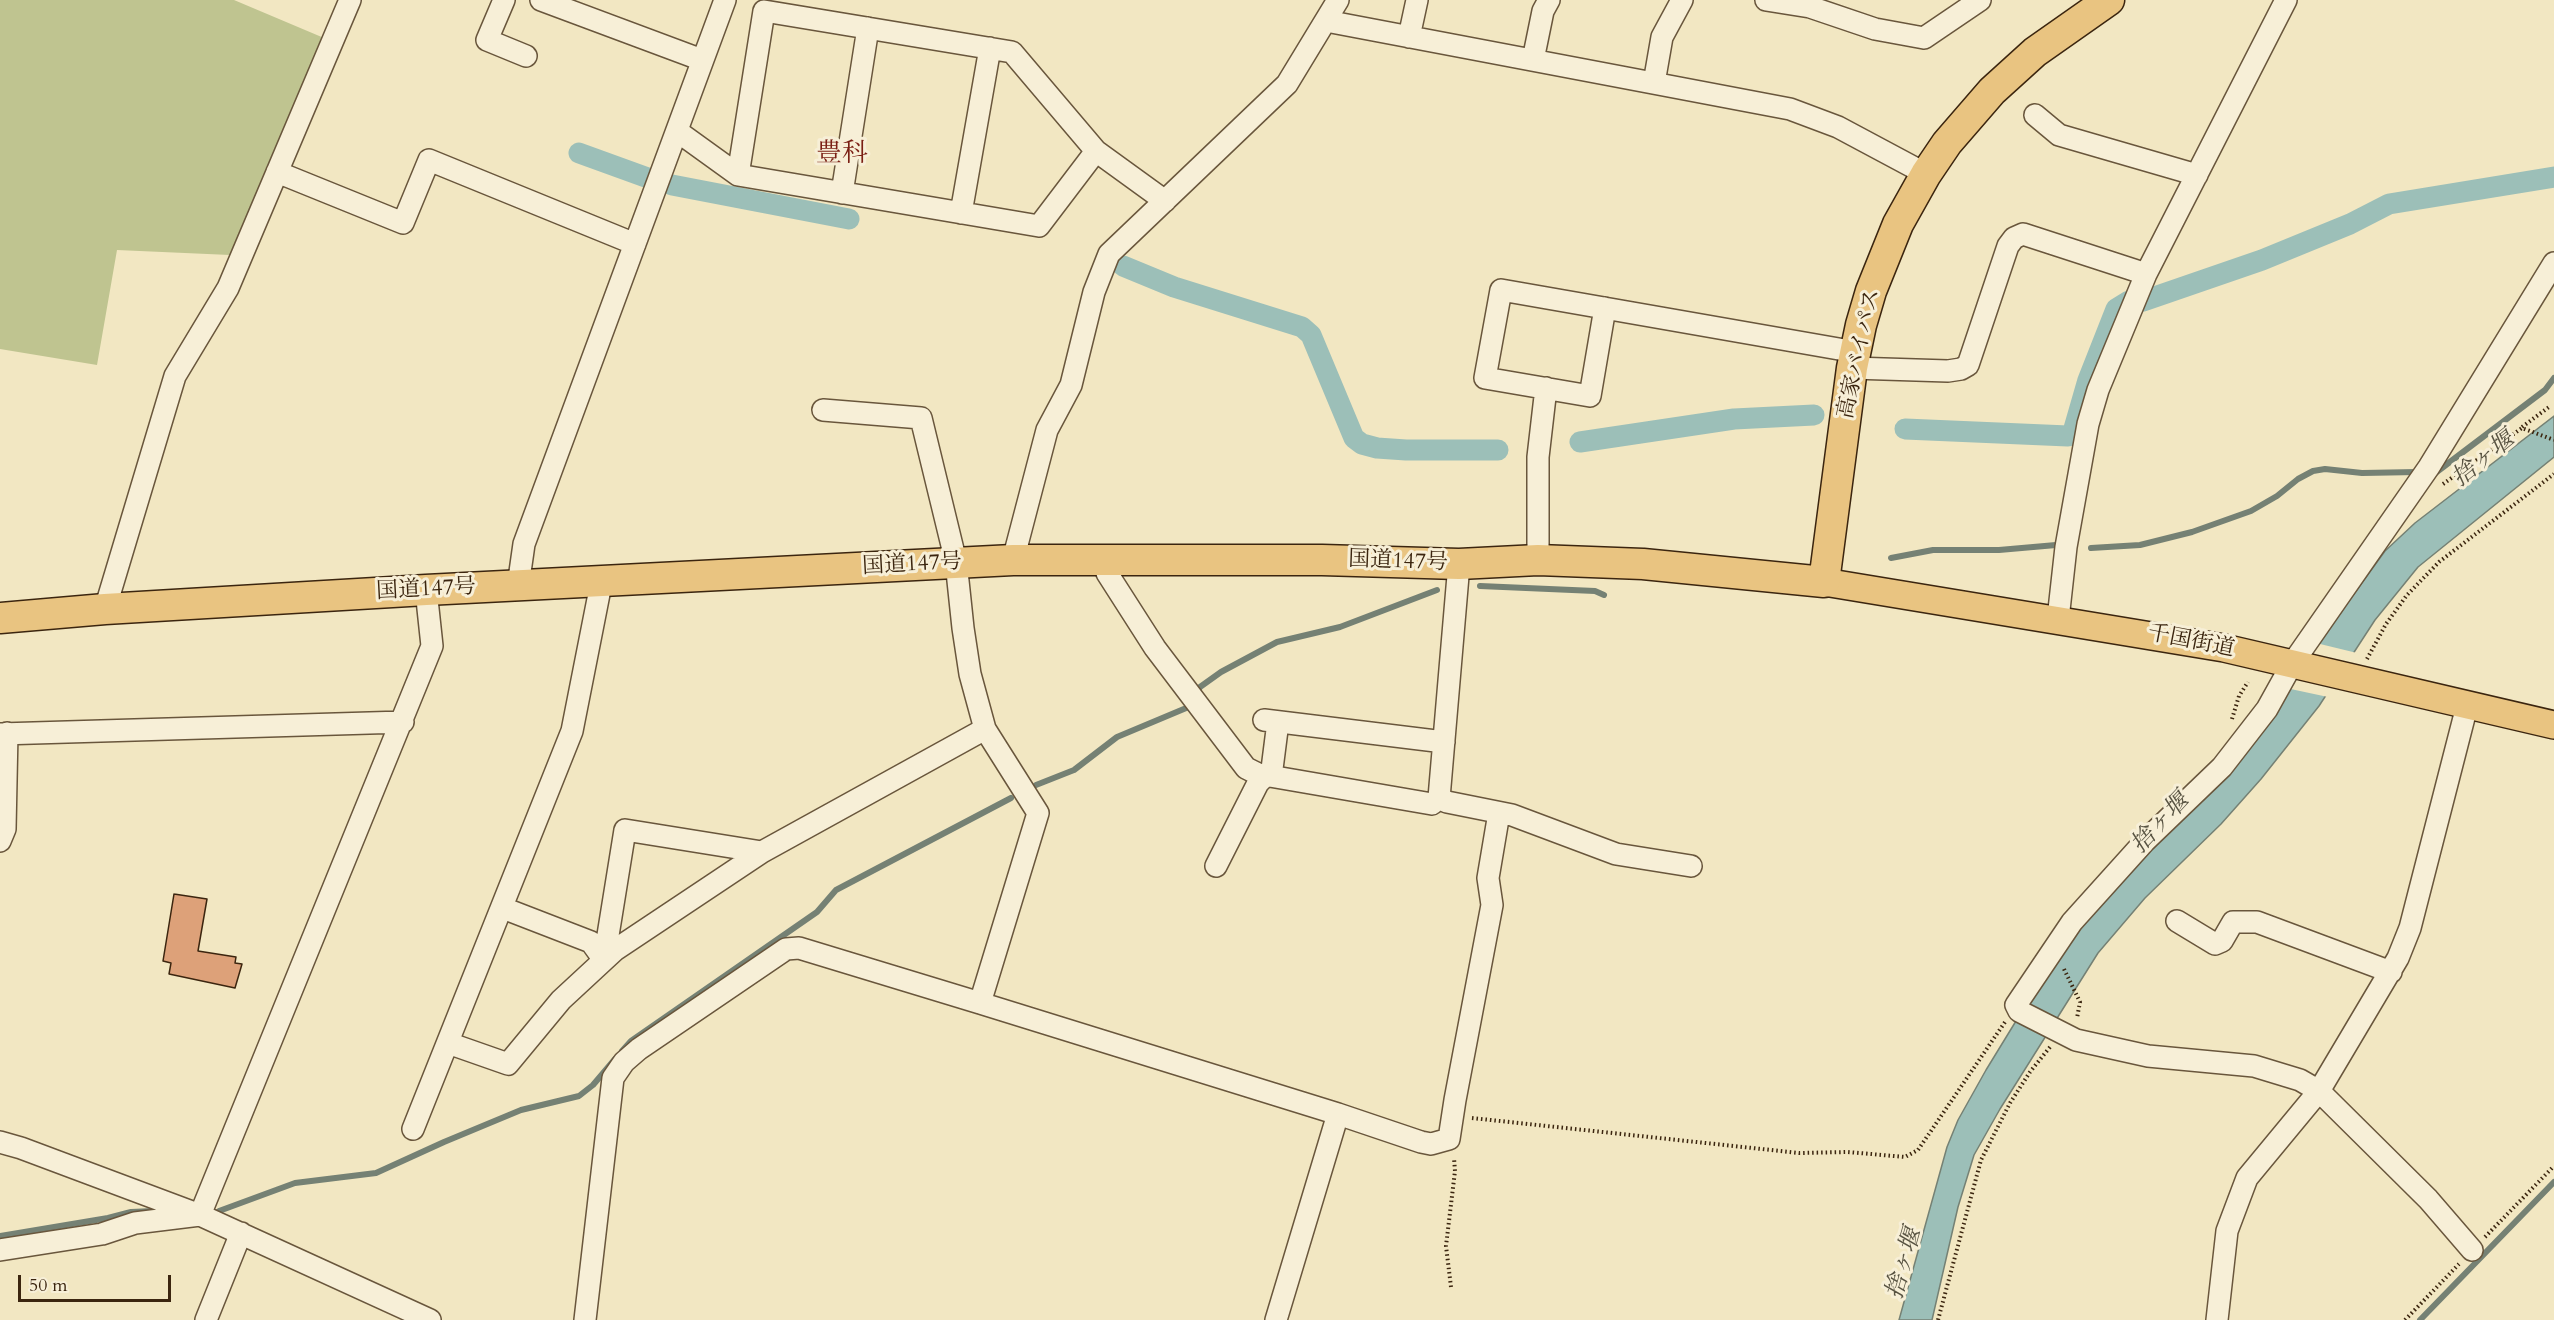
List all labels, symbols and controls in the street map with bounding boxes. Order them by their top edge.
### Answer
district label: 豊科 [816,139,868,171]
street label: 高家バイパス [1833,287,1887,421]
water label: 捨ヶ堰 [2447,426,2521,494]
street label: 国道147号 [1348,547,1448,577]
street label: 国道147号 [861,549,963,581]
street label: 国道147号 [375,574,477,606]
street label: 千国街道 [2145,621,2237,663]
water label: 捨ヶ堰 [2126,788,2196,860]
water label: 捨ヶ堰 [1881,1225,1929,1303]
scale bar [21,1263,174,1301]
text: 50 m [29,1273,68,1298]

